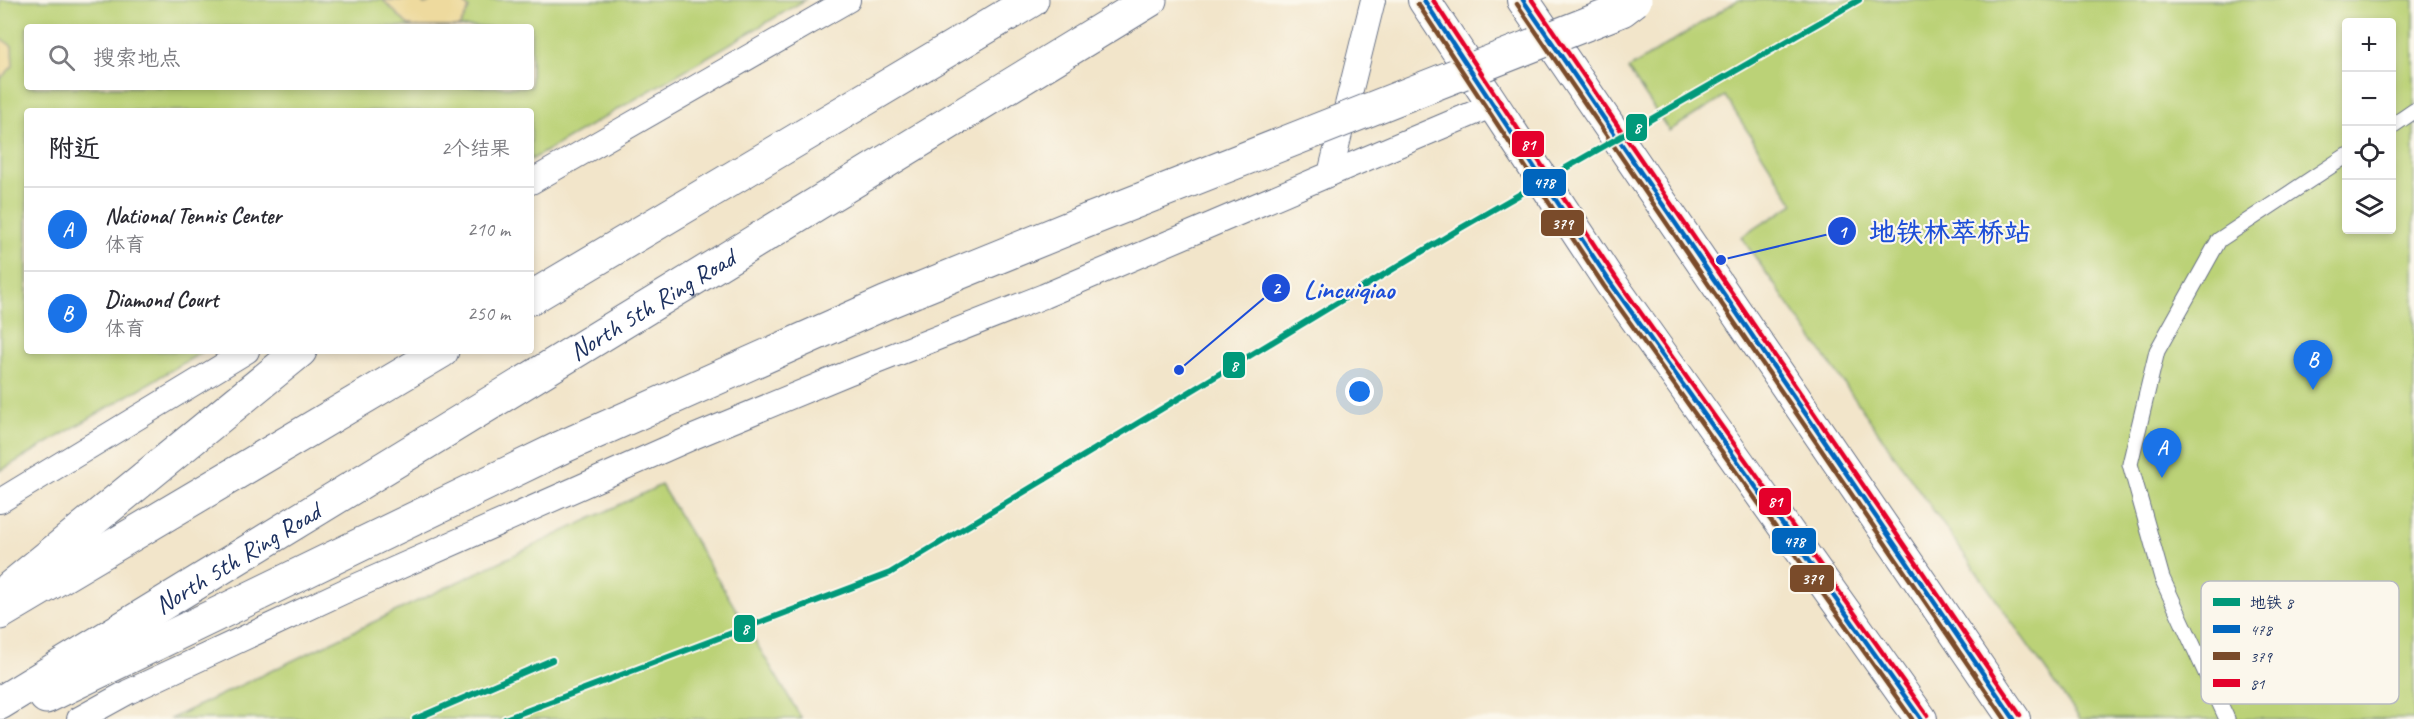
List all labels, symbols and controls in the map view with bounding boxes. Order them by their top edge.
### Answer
map controls [2342,18,2396,234]
button: + [2342,18,2396,72]
search box [24,24,534,90]
icon: search [45,41,78,74]
text: 搜索地点 [93,44,181,72]
button: − [2342,72,2396,126]
line badge: 8 [1625,113,1648,142]
text: 8 [1633,118,1642,138]
button: locate [2342,126,2396,180]
line badge: 81 [1511,130,1545,158]
text: 附近 [48,132,100,165]
text: 81 [1521,135,1537,155]
text: 2个结果 [441,136,510,161]
line badge: 478 [1522,168,1567,197]
text: 478 [1533,173,1557,193]
button: layers [2342,180,2396,234]
text: National Tennis Center [105,202,281,230]
line badge: 379 [1540,209,1585,237]
callout: 地铁林萃桥站 [1827,209,2043,254]
text: 379 [1551,214,1575,234]
text: 地铁林萃桥站 [1869,215,2031,249]
text: A [62,217,73,242]
text: 210 m [467,217,510,242]
text: 1 [1838,221,1848,243]
text: 体育 [105,232,145,257]
street label: North 5th Ring Road [563,239,744,368]
callout: Lincuiqiao [1261,266,1406,311]
text: Lincuiqiao [1304,272,1397,306]
text: 2 [1272,277,1282,299]
text: Diamond Court [105,286,218,314]
text: B [62,301,73,326]
text: 250 m [467,301,510,326]
text: 体育 [105,316,145,341]
pin: B [2294,340,2332,390]
line badge: 8 [1222,351,1246,379]
text: 8 [1230,356,1239,376]
your location [1345,377,1374,406]
pin: A [2142,428,2182,478]
line badge: 81 [1758,487,1792,516]
text: 81 [1768,492,1784,512]
street label: North 5th Ring Road [148,493,329,621]
line badge: 478 [1771,527,1817,555]
text: 478 [1783,532,1807,552]
line badge: 379 [1789,564,1835,593]
text: 379 [1801,569,1825,589]
legend [2201,581,2399,704]
text: 地铁 8 [2250,593,2295,613]
line badge: 8 [733,614,756,643]
text: 8 [741,619,750,639]
text: 478 [2250,620,2273,640]
text: 379 [2250,647,2273,667]
text: 81 [2250,674,2265,694]

